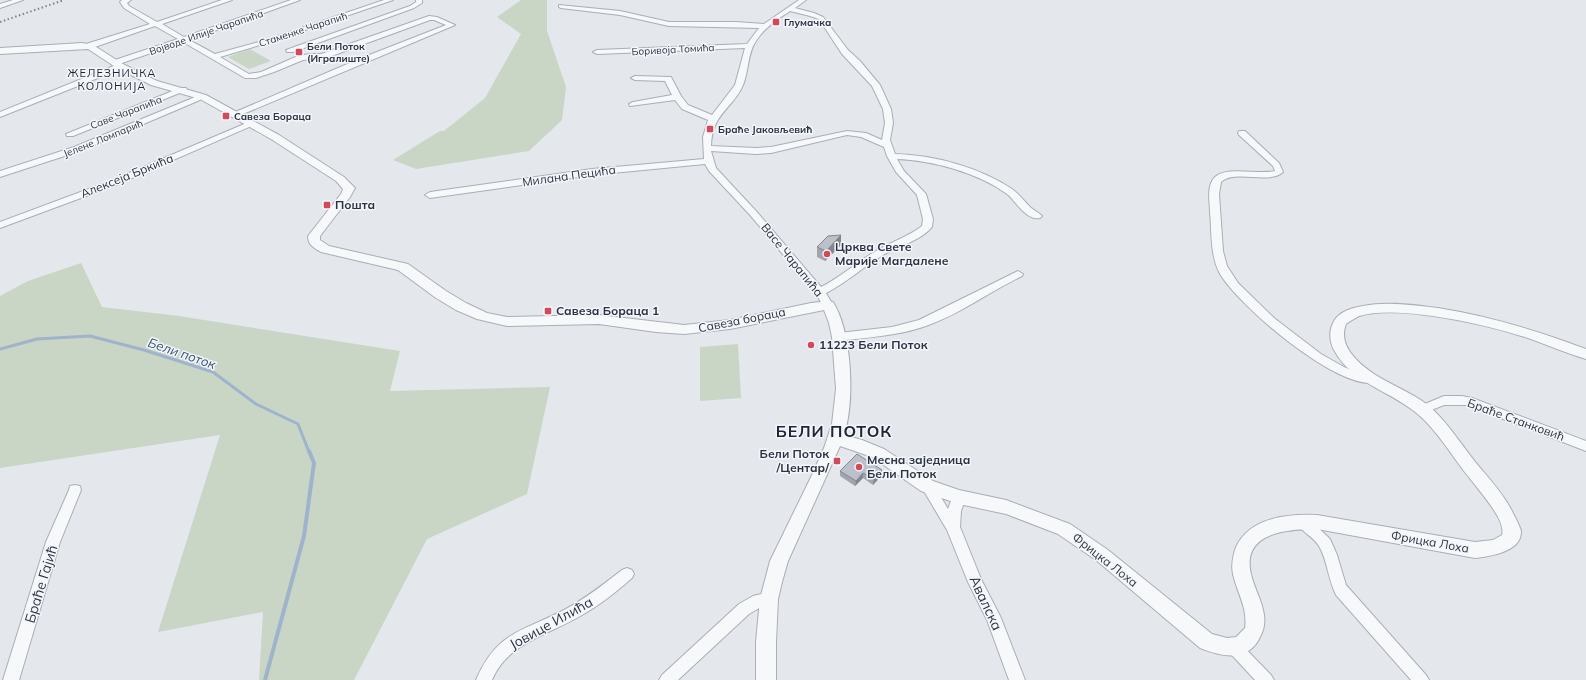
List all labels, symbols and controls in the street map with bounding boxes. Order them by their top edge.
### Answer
street label: Војводе Илије Чарапића [147,7,265,58]
street label: Стаменке Чарапић [257,9,349,50]
place label: Глумачка [784,16,831,29]
marker: Глумачка [771,17,781,27]
place label: Бели Поток (Игралиште) [307,40,370,65]
street label: Боривоја Томића [631,41,715,58]
marker: Бели Поток (Игралиште) [294,47,304,57]
district label: ЖЕЛЕЗНИЧКА КОЛОНИЈА [68,66,156,93]
street label: Саве Чарапића [88,93,164,132]
place label: Савеза Бораца [234,110,311,123]
marker: Савеза Бораца [221,111,231,121]
street label: Јелене Ломпарић [62,117,145,160]
place label: Браће Јаковљевић [718,123,812,136]
marker: Браће Јаковљевић [705,124,715,134]
street label: Алексеја Бркића [78,150,175,201]
street label: Милана Пецића [521,162,617,189]
place label: Пошта [335,197,375,212]
marker: Пошта [322,200,332,210]
street label: Васе Чарапића [758,220,827,300]
place label: Црква Свете Марије Магдалене [835,239,949,268]
marker: Црква Свете Марије Магдалене [822,249,832,259]
place label: Савеза Бораца 1 [556,303,659,318]
street label: Савеза бораца [697,304,787,335]
marker: Савеза Бораца 1 [543,306,553,316]
water label: Бели поток [146,334,219,372]
place label: 11223 Бели Поток [819,337,928,352]
marker: 11223 Бели Поток [806,340,816,350]
street label: Браће Станковић [1466,395,1567,444]
district label: БЕЛИ ПОТОК [776,421,892,441]
place label: Бели Поток /Центар/ [760,446,830,475]
place label: Месна заједница Бели Поток [867,452,970,481]
marker: Бели Поток /Центар/ [832,456,842,466]
marker: Месна заједница Бели Поток [854,462,864,472]
street label: Фрицка Лоха [1390,527,1470,556]
street label: Фрицка Лоха [1070,529,1141,590]
street label: Браће Гајић [21,543,61,625]
street label: Авалска [966,573,1006,633]
street label: Јовице Илића [506,593,596,653]

